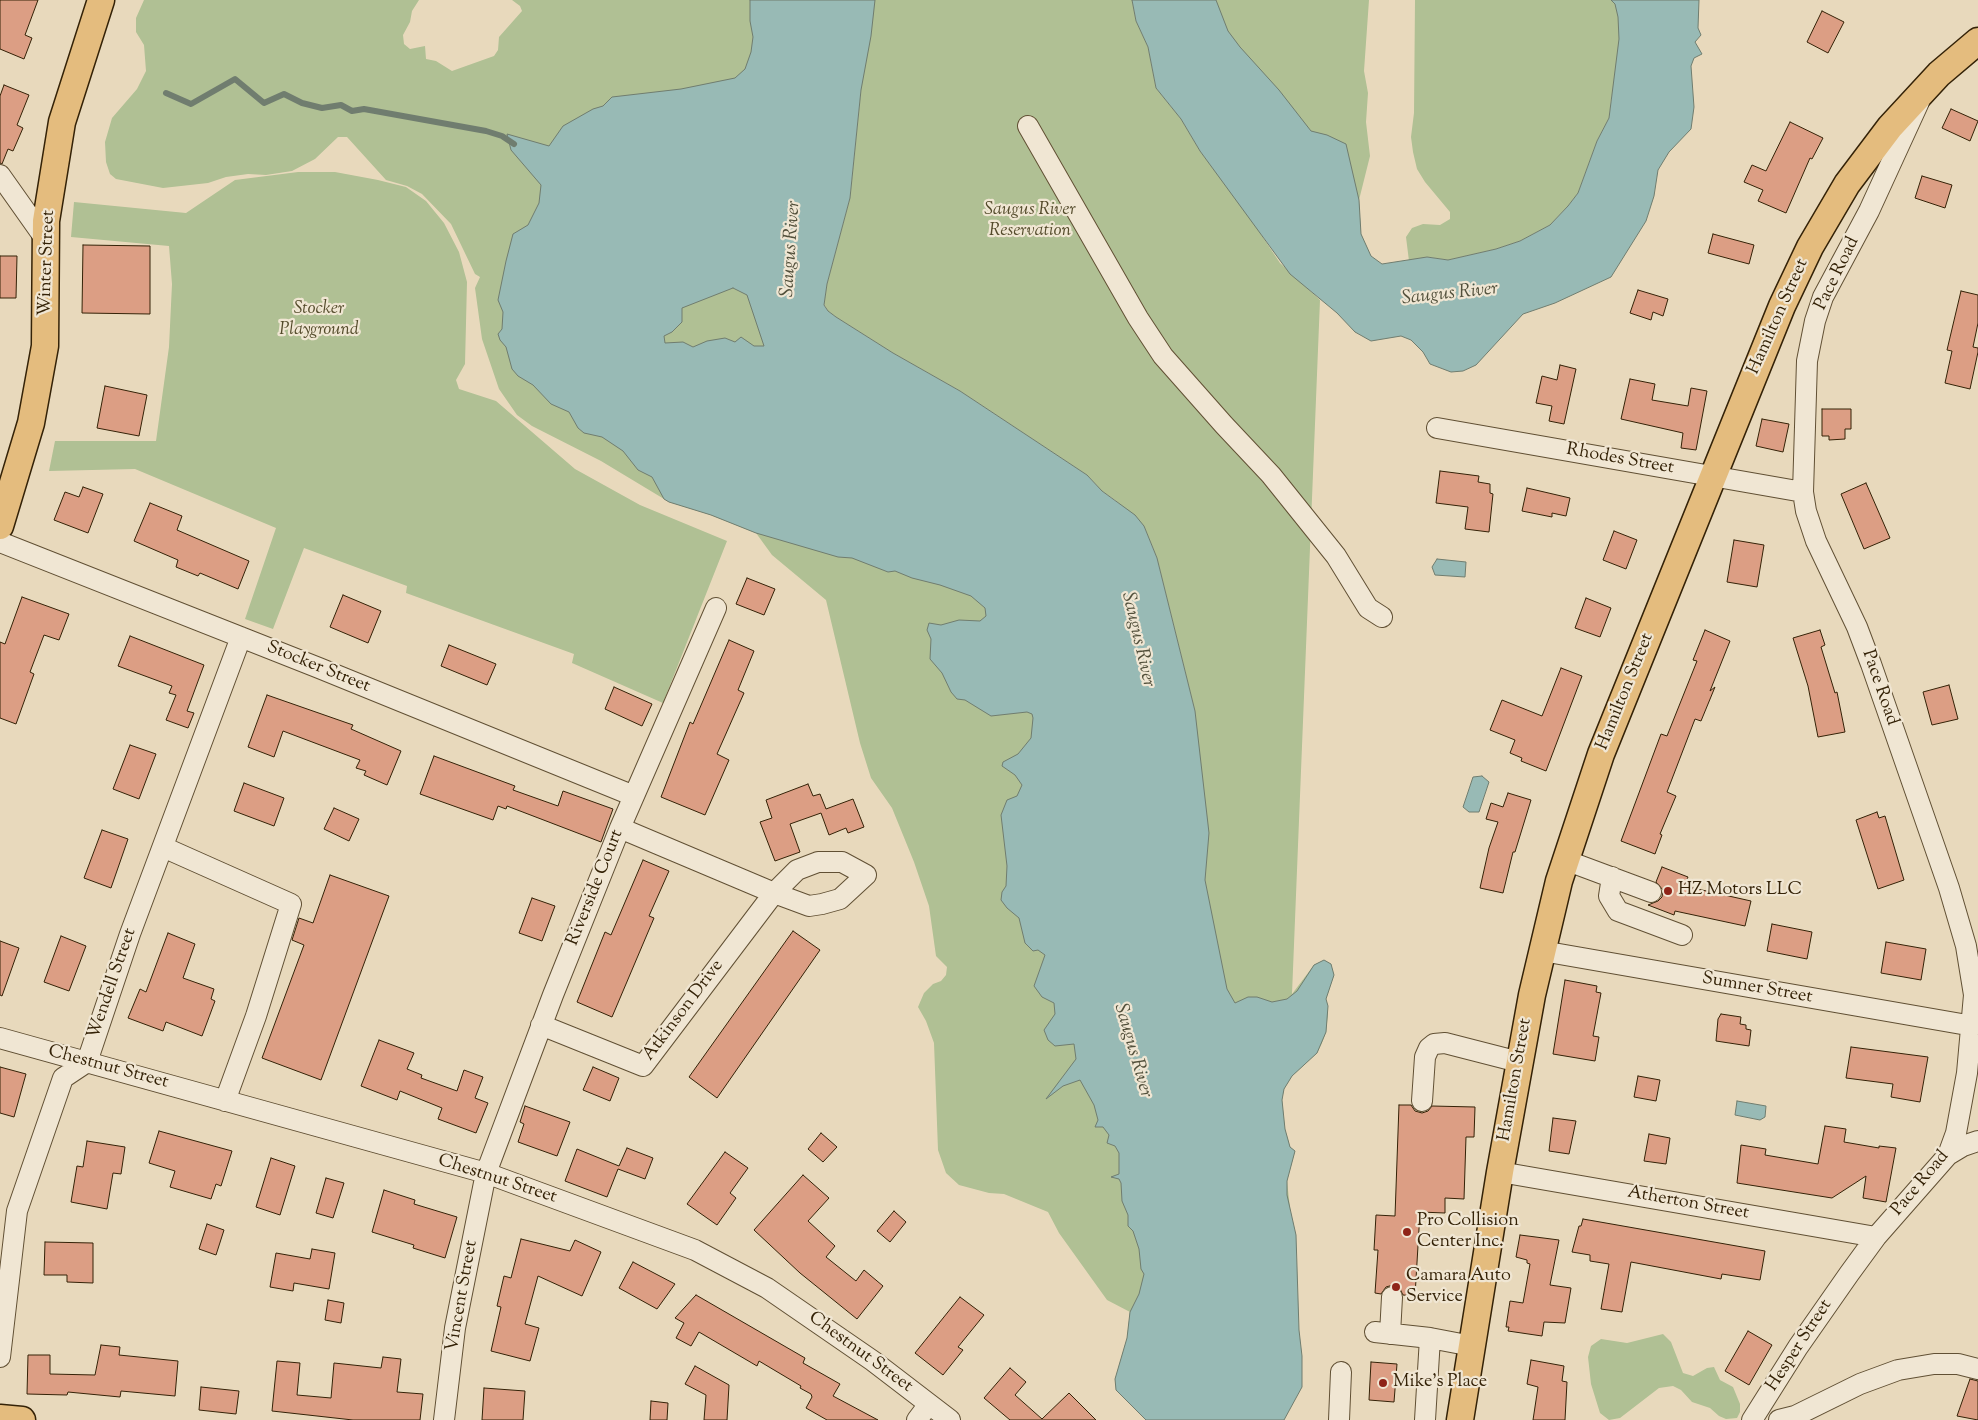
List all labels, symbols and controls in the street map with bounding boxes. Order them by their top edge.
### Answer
water label: Saugus River [777,200,807,298]
park label: Saugus River Reservation [984,200,1076,242]
street label: Winter Street [35,210,61,316]
street label: Pace Road [1811,234,1865,314]
street label: Hamilton Street [1744,256,1814,378]
water label: Saugus River [1401,279,1499,311]
park label: Stocker Playground [279,299,359,342]
street label: Rhodes Street [1564,440,1676,480]
water label: Saugus River [1115,590,1159,690]
street label: Hamilton Street [1593,630,1659,754]
street label: Stocker Street [263,637,373,699]
street label: Pace Road [1856,647,1902,729]
street label: Riverside Court [563,827,629,949]
place label: HZ Motors LLC [1678,880,1802,902]
marker: HZ Motors LLC [1662,885,1674,897]
street label: Wendell Street [84,926,142,1042]
street label: Atkinson Drive [639,956,729,1066]
street label: Sumner Street [1700,969,1814,1009]
water label: Saugus River [1108,1001,1156,1101]
street label: Hamilton Street [1495,1017,1537,1143]
street label: Chestnut Street [45,1042,171,1094]
street label: Pace Road [1887,1147,1955,1221]
street label: Chestnut Street [435,1151,559,1209]
street label: Atherton Street [1626,1183,1750,1225]
place label: Pro Collision Center Inc. [1417,1211,1519,1254]
marker: Pro Collision Center Inc. [1401,1226,1413,1238]
street label: Vincent Street [443,1239,483,1353]
place label: Camara Auto Service [1406,1266,1511,1308]
marker: Camara Auto Service [1390,1281,1402,1293]
street label: Hesper Street [1762,1296,1838,1396]
street label: Chestnut Street [804,1308,916,1398]
place label: Mike's Place [1393,1372,1487,1394]
marker: Mike's Place [1377,1377,1389,1389]

